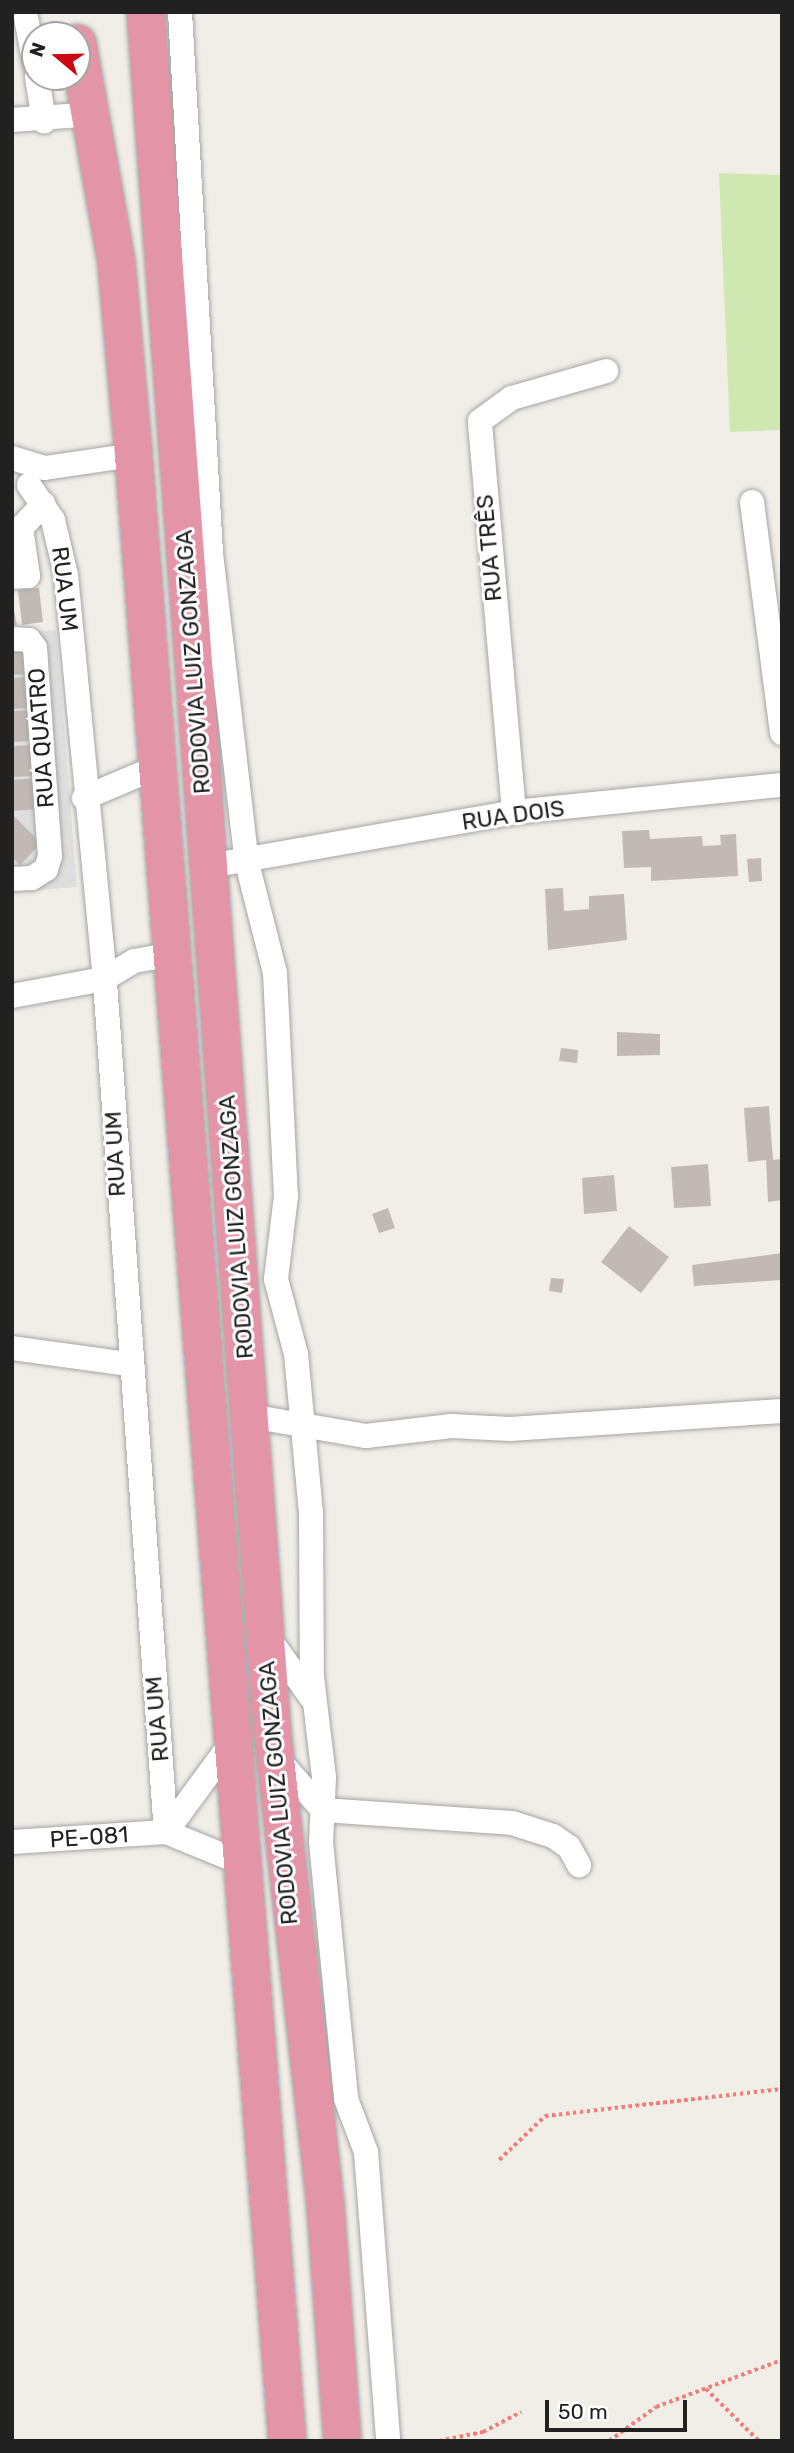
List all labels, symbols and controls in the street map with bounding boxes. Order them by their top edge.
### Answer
north arrow [21,21,91,91]
text: N [24,39,51,60]
street label: RUA TRÊS [471,493,507,603]
street label: RODOVIA LUIZ GONZAGA [170,529,216,795]
street label: RUA UM [46,544,84,634]
street label: RUA QUATRO [22,667,60,809]
street label: RUA DOIS [460,794,566,836]
street label: RODOVIA LUIZ GONZAGA [213,1094,259,1360]
street label: RUA UM [99,1110,131,1198]
street label: RODOVIA LUIZ GONZAGA [253,1660,303,1926]
street label: RUA UM [139,1675,175,1763]
street label: PE-081 [49,1820,129,1854]
scale bar [549,2386,691,2430]
text: 50 m [558,2399,608,2424]

